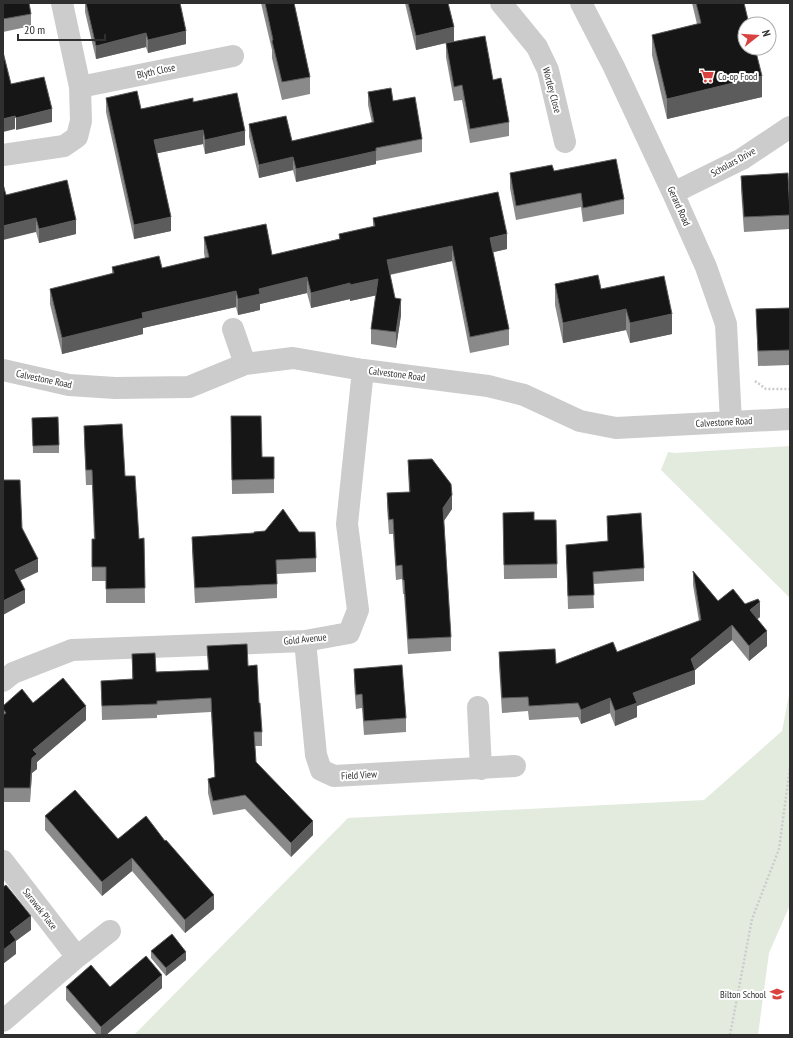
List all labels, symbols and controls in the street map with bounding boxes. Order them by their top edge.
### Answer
scale bar [18,16,105,42]
north arrow [737,16,777,56]
text: 20 m [24,22,45,37]
text: N [759,28,774,38]
street label: Blyth Close [136,61,176,81]
street label: Wortley Close [540,66,564,114]
supermarket icon: Co-op Food [699,68,715,84]
place label: Co-op Food [718,70,757,83]
street label: Scholars Drive [708,144,758,180]
street label: Gerard Road [665,184,693,228]
street label: Calvestone Road [368,364,426,384]
street label: Calvestone Road [15,367,73,391]
street label: Calvestone Road [695,414,753,430]
street label: Gold Avenue [283,630,327,648]
street label: Field View [341,768,377,782]
street label: Sarawak Place [20,886,60,932]
school or university icon: Bilton School [769,986,785,1002]
place label: Bilton School [720,988,767,1001]

